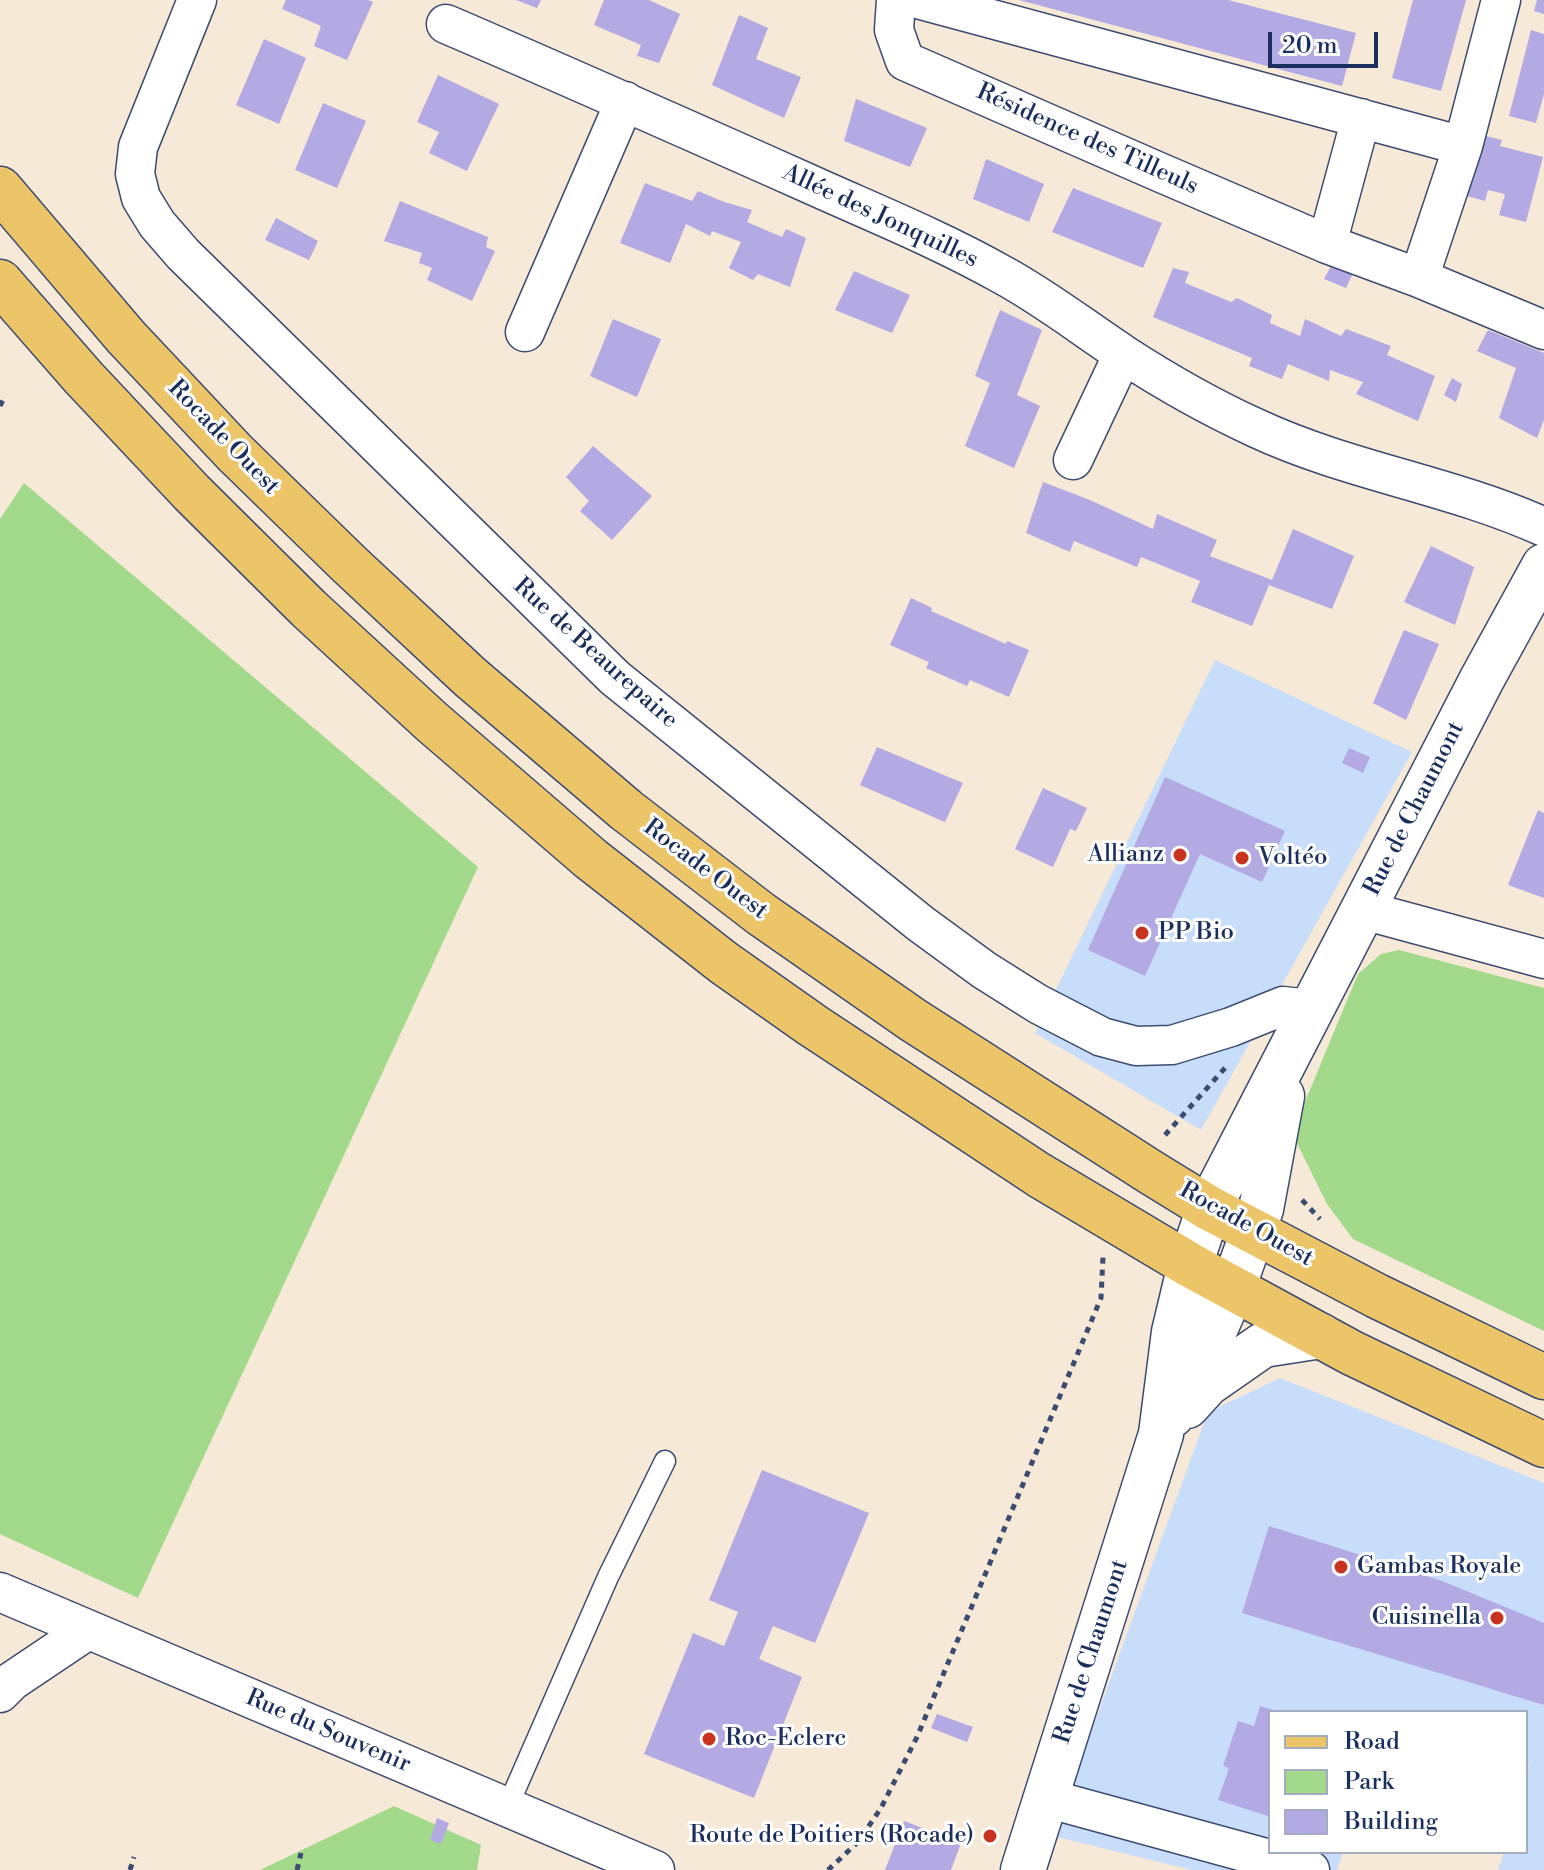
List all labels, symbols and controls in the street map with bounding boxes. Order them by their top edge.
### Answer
scale bar [1272,16,1382,66]
text: 20 m [1282,31,1338,61]
street label: Résidence des Tilleuls [972,78,1202,202]
street label: Allée des Jonquilles [778,159,982,275]
street label: Rocade Ouest [161,375,285,501]
street label: Rue de Beaurepaire [507,573,683,735]
street label: Rue de Chaumont [1359,717,1471,901]
street label: Rocade Ouest [637,814,773,926]
place label: Allianz [1087,841,1164,869]
place label: Voltéo [1258,844,1328,872]
marker: Allianz [1171,846,1189,864]
marker: Voltéo [1233,849,1251,867]
place label: PP Bio [1158,919,1234,947]
marker: PP Bio [1133,924,1151,942]
street label: Rocade Ouest [1174,1176,1318,1274]
place label: Gambas Royale [1357,1553,1521,1581]
street label: Rue de Chaumont [1049,1556,1135,1748]
marker: Gambas Royale [1332,1558,1350,1576]
place label: Cuisinella [1372,1604,1481,1632]
marker: Cuisinella [1488,1609,1506,1627]
street label: Rue du Souvenir [241,1684,415,1780]
legend [1268,1710,1528,1854]
place label: Roc-Eclerc [725,1725,846,1753]
text: Road [1344,1727,1400,1757]
marker: Roc-Eclerc [700,1730,718,1748]
text: Park [1344,1767,1394,1797]
text: Building [1344,1807,1438,1837]
place label: Route de Poitiers (Rocade) [689,1822,974,1850]
marker: Route de Poitiers (Rocade) [981,1827,999,1845]

